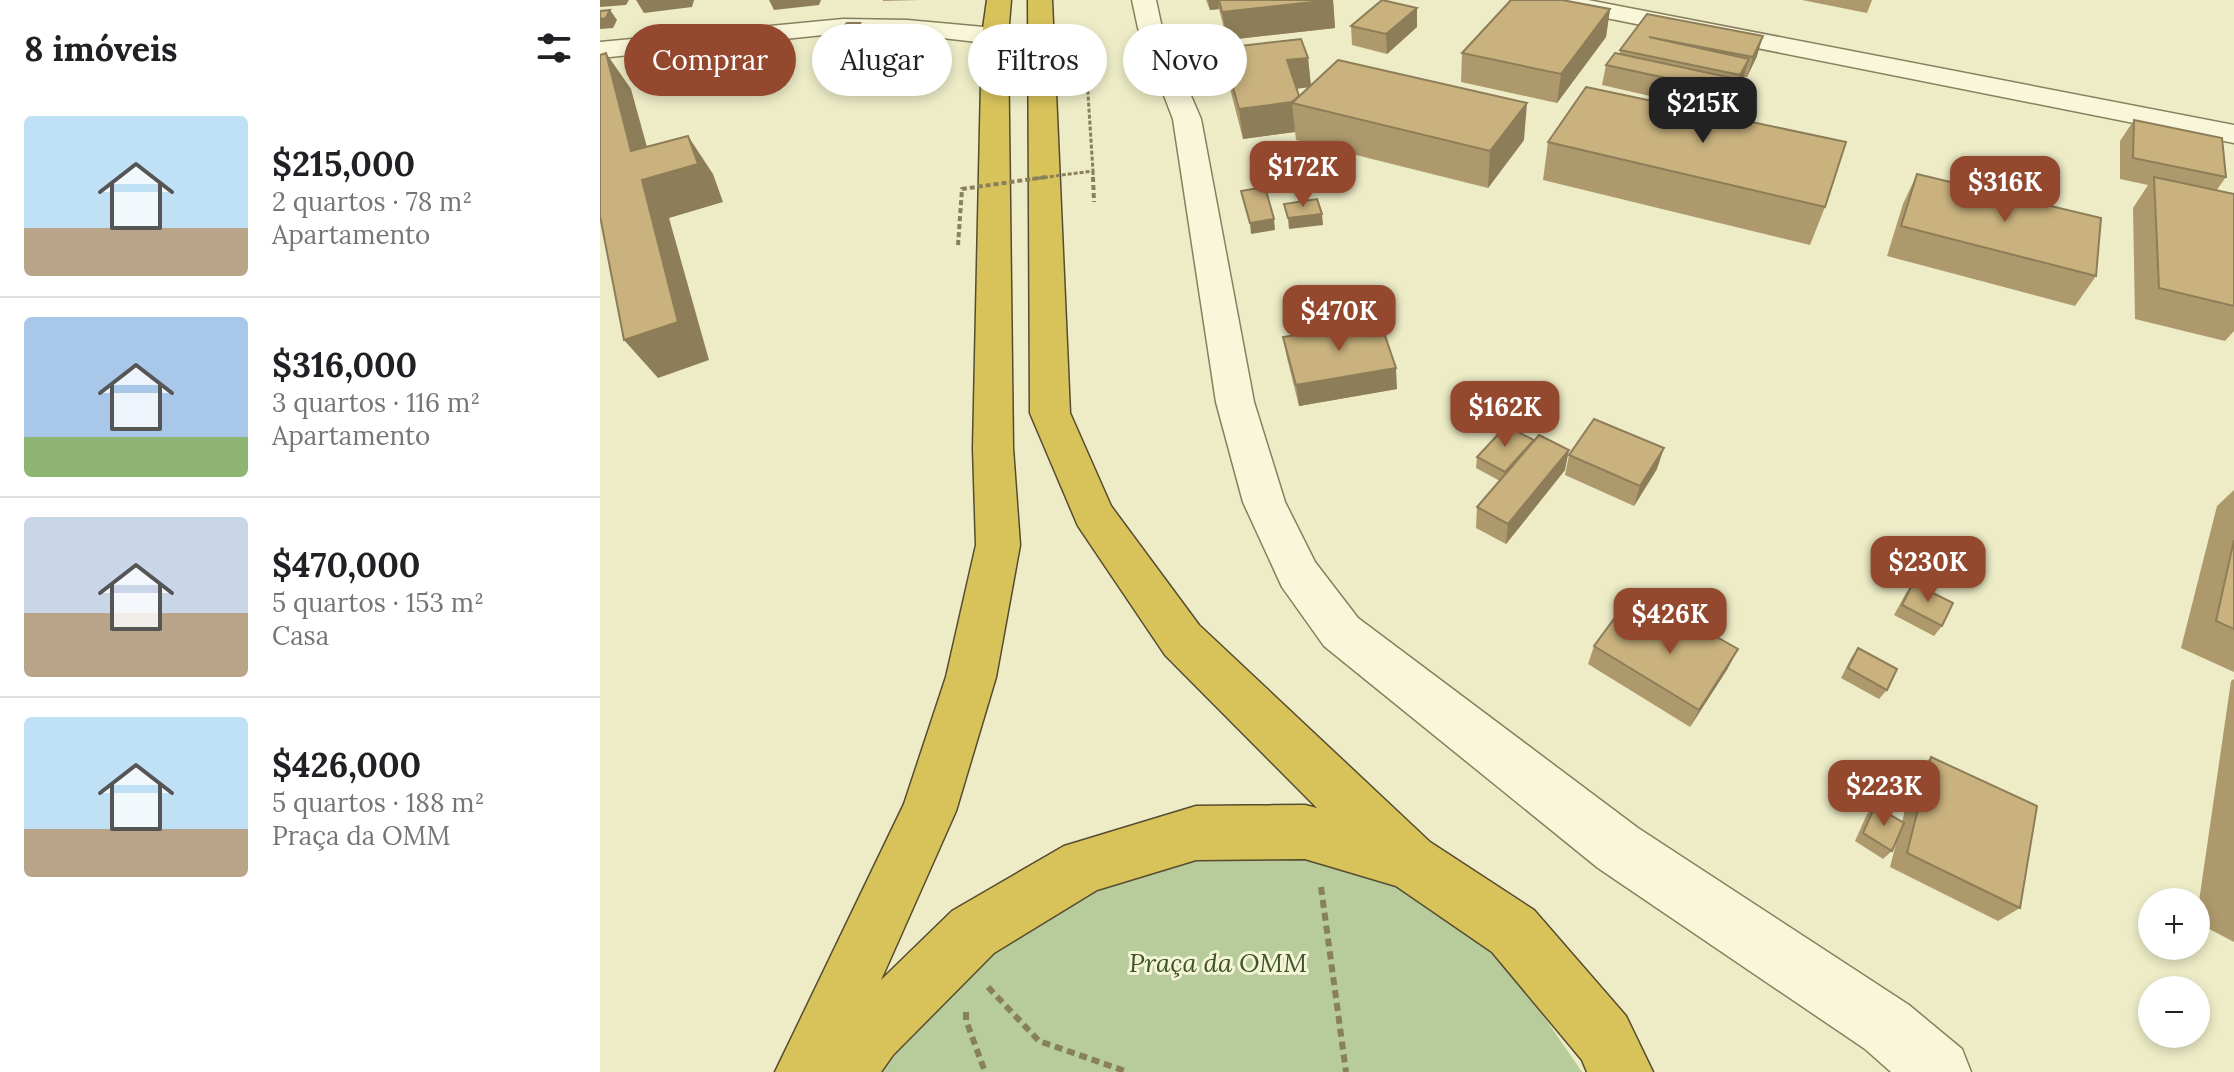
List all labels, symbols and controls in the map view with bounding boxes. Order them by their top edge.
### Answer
chip: Comprar [624,24,796,96]
chip: Alugar [812,24,952,96]
chip: Filtros [968,24,1107,96]
chip: Novo [1123,24,1247,96]
icon: filters [532,26,576,70]
text: 8 imóveis [24,27,178,70]
pin: $215K [1647,77,1759,145]
text: $215K [1667,86,1739,119]
pin: $172K [1247,141,1359,209]
text: $215,000 [272,142,415,185]
icon: home [88,148,184,244]
text: $172K [1268,150,1338,183]
pin: $316K [1949,156,2061,224]
text: $316K [1968,165,2042,198]
text: 2 quartos · 78 m² [272,185,472,218]
text: Apartamento [272,218,430,251]
pin: $470K [1283,285,1395,353]
text: $470K [1301,294,1377,327]
text: $316,000 [272,343,417,386]
icon: home [88,349,184,445]
pin: $162K [1449,381,1561,449]
text: 3 quartos · 116 m² [272,386,480,419]
text: $162K [1468,390,1542,423]
text: Apartamento [272,419,430,452]
pin: $230K [1872,536,1984,604]
text: $470,000 [272,543,420,586]
text: $230K [1889,545,1967,578]
icon: home [88,549,184,645]
text: 5 quartos · 153 m² [272,586,484,619]
pin: $426K [1614,588,1726,656]
text: $426K [1632,597,1708,630]
text: Casa [272,619,329,652]
text: $426,000 [272,743,421,786]
icon: home [88,749,184,845]
pin: $223K [1828,760,1940,828]
text: $223K [1846,769,1922,802]
text: 5 quartos · 188 m² [272,786,485,819]
text: Praça da OMM [272,819,450,852]
map controls [2138,888,2210,1048]
button: + [2138,888,2210,960]
park label: Praça da OMM [1129,946,1307,979]
button: − [2138,976,2210,1048]

